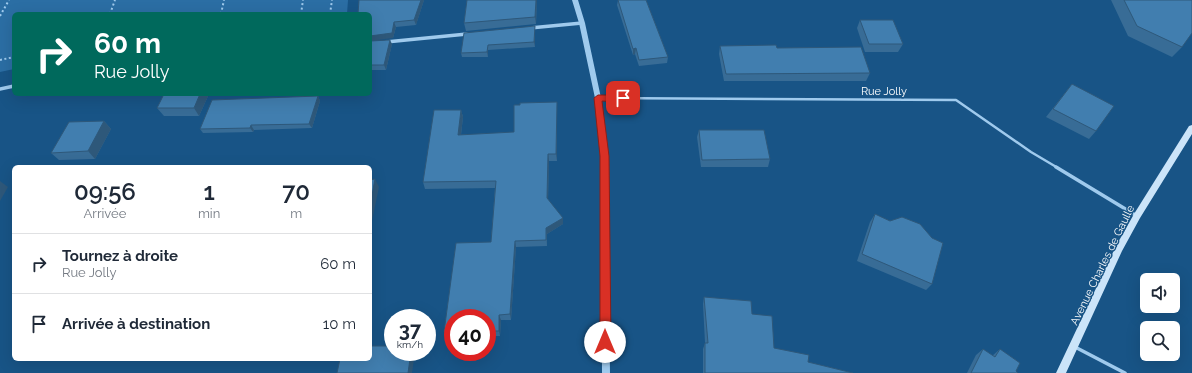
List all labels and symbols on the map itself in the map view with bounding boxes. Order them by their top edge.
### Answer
pin [606,81,640,115]
street label: Rue Jolly [861,85,907,98]
street label: Avenue Charles de Gaulle [1068,203,1137,327]
speed limit sign: 40 [444,309,496,361]
position arrow [584,321,626,363]

